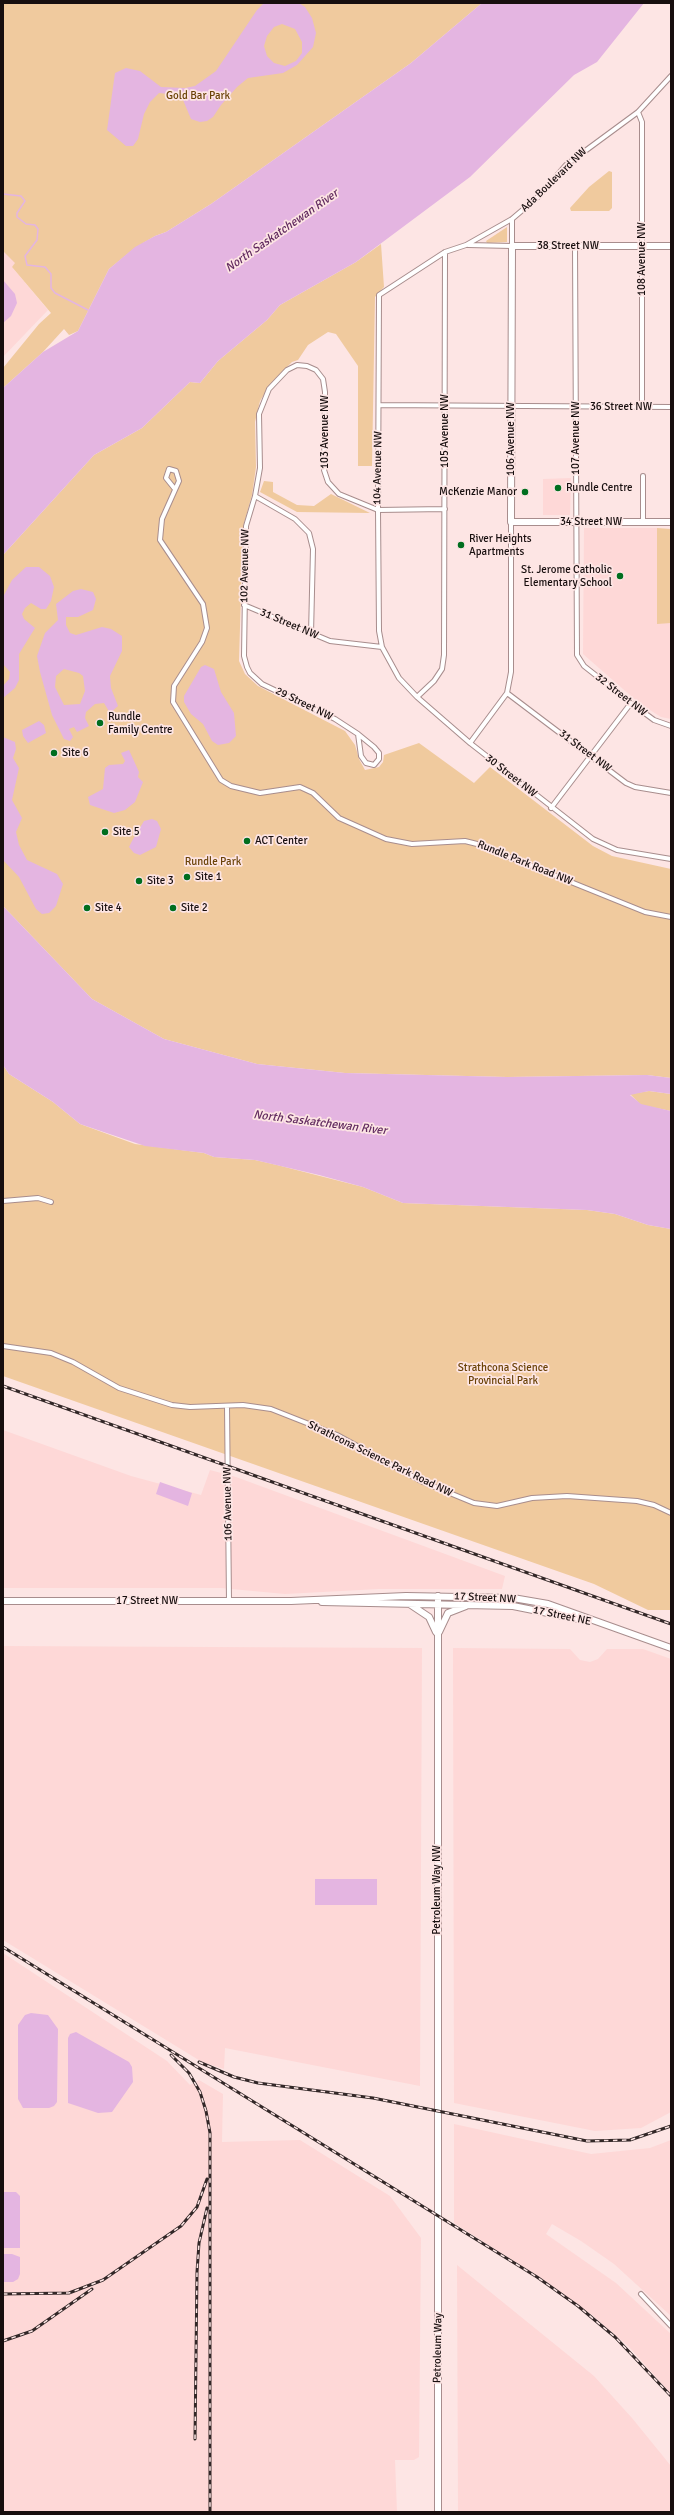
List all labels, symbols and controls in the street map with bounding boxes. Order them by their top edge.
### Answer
park label: Gold Bar Park [166,89,230,103]
street label: Ada Boulevard NW [518,145,590,215]
water label: North Saskatchewan River [223,187,341,275]
street label: 108 Avenue NW [635,222,649,296]
street label: 38 Street NW [537,239,599,253]
street label: 105 Avenue NW [438,394,452,468]
street label: 103 Avenue NW [318,395,332,469]
street label: 36 Street NW [590,400,652,414]
street label: 107 Avenue NW [569,401,583,475]
street label: 106 Avenue NW [504,402,518,476]
street label: 104 Avenue NW [371,431,385,505]
place label: Rundle Centre [566,481,633,495]
marker: Rundle Centre [553,483,563,493]
place label: McKenzie Manor [439,485,517,499]
marker: McKenzie Manor [520,487,530,497]
street label: 34 Street NW [560,515,622,529]
street label: 102 Avenue NW [238,529,252,603]
place label: River Heights Apartments [469,532,532,558]
marker: River Heights Apartments [456,540,466,550]
place label: St. Jerome Catholic Elementary School [521,563,612,589]
marker: St. Jerome Catholic Elementary School [615,571,625,581]
street label: 31 Street NW [258,606,320,642]
street label: 32 Street NW [592,671,650,719]
street label: 29 Street NW [273,684,335,724]
place label: Rundle Family Centre [108,710,173,736]
marker: Rundle Family Centre [95,718,105,728]
street label: 31 Street NW [556,727,614,775]
place label: Site 6 [62,746,89,760]
marker: Site 6 [49,748,59,758]
street label: 30 Street NW [482,752,540,800]
place label: Site 5 [113,825,140,839]
marker: Site 5 [100,827,110,837]
place label: ACT Center [255,834,307,848]
marker: ACT Center [242,836,252,846]
street label: Rundle Park Road NW [475,838,575,888]
park label: Rundle Park [185,855,241,869]
place label: Site 1 [195,870,222,884]
marker: Site 1 [182,872,192,882]
place label: Site 3 [147,874,174,888]
marker: Site 3 [134,876,144,886]
place label: Site 4 [95,901,122,915]
place label: Site 2 [181,901,208,915]
marker: Site 4 [82,903,92,913]
marker: Site 2 [168,903,178,913]
water label: North Saskatchewan River [252,1108,388,1138]
park label: Strathcona Science Provincial Park [458,1361,548,1387]
street label: Strathcona Science Park Road NW [305,1418,455,1500]
street label: 106 Avenue NW [221,1467,235,1541]
street label: 17 Street NW [454,1590,516,1606]
street label: 17 Street NW [116,1594,178,1608]
street label: 17 Street NE [532,1603,592,1629]
street label: Petroleum Way NW [430,1845,444,1935]
street label: Petroleum Way [431,2313,445,2383]

